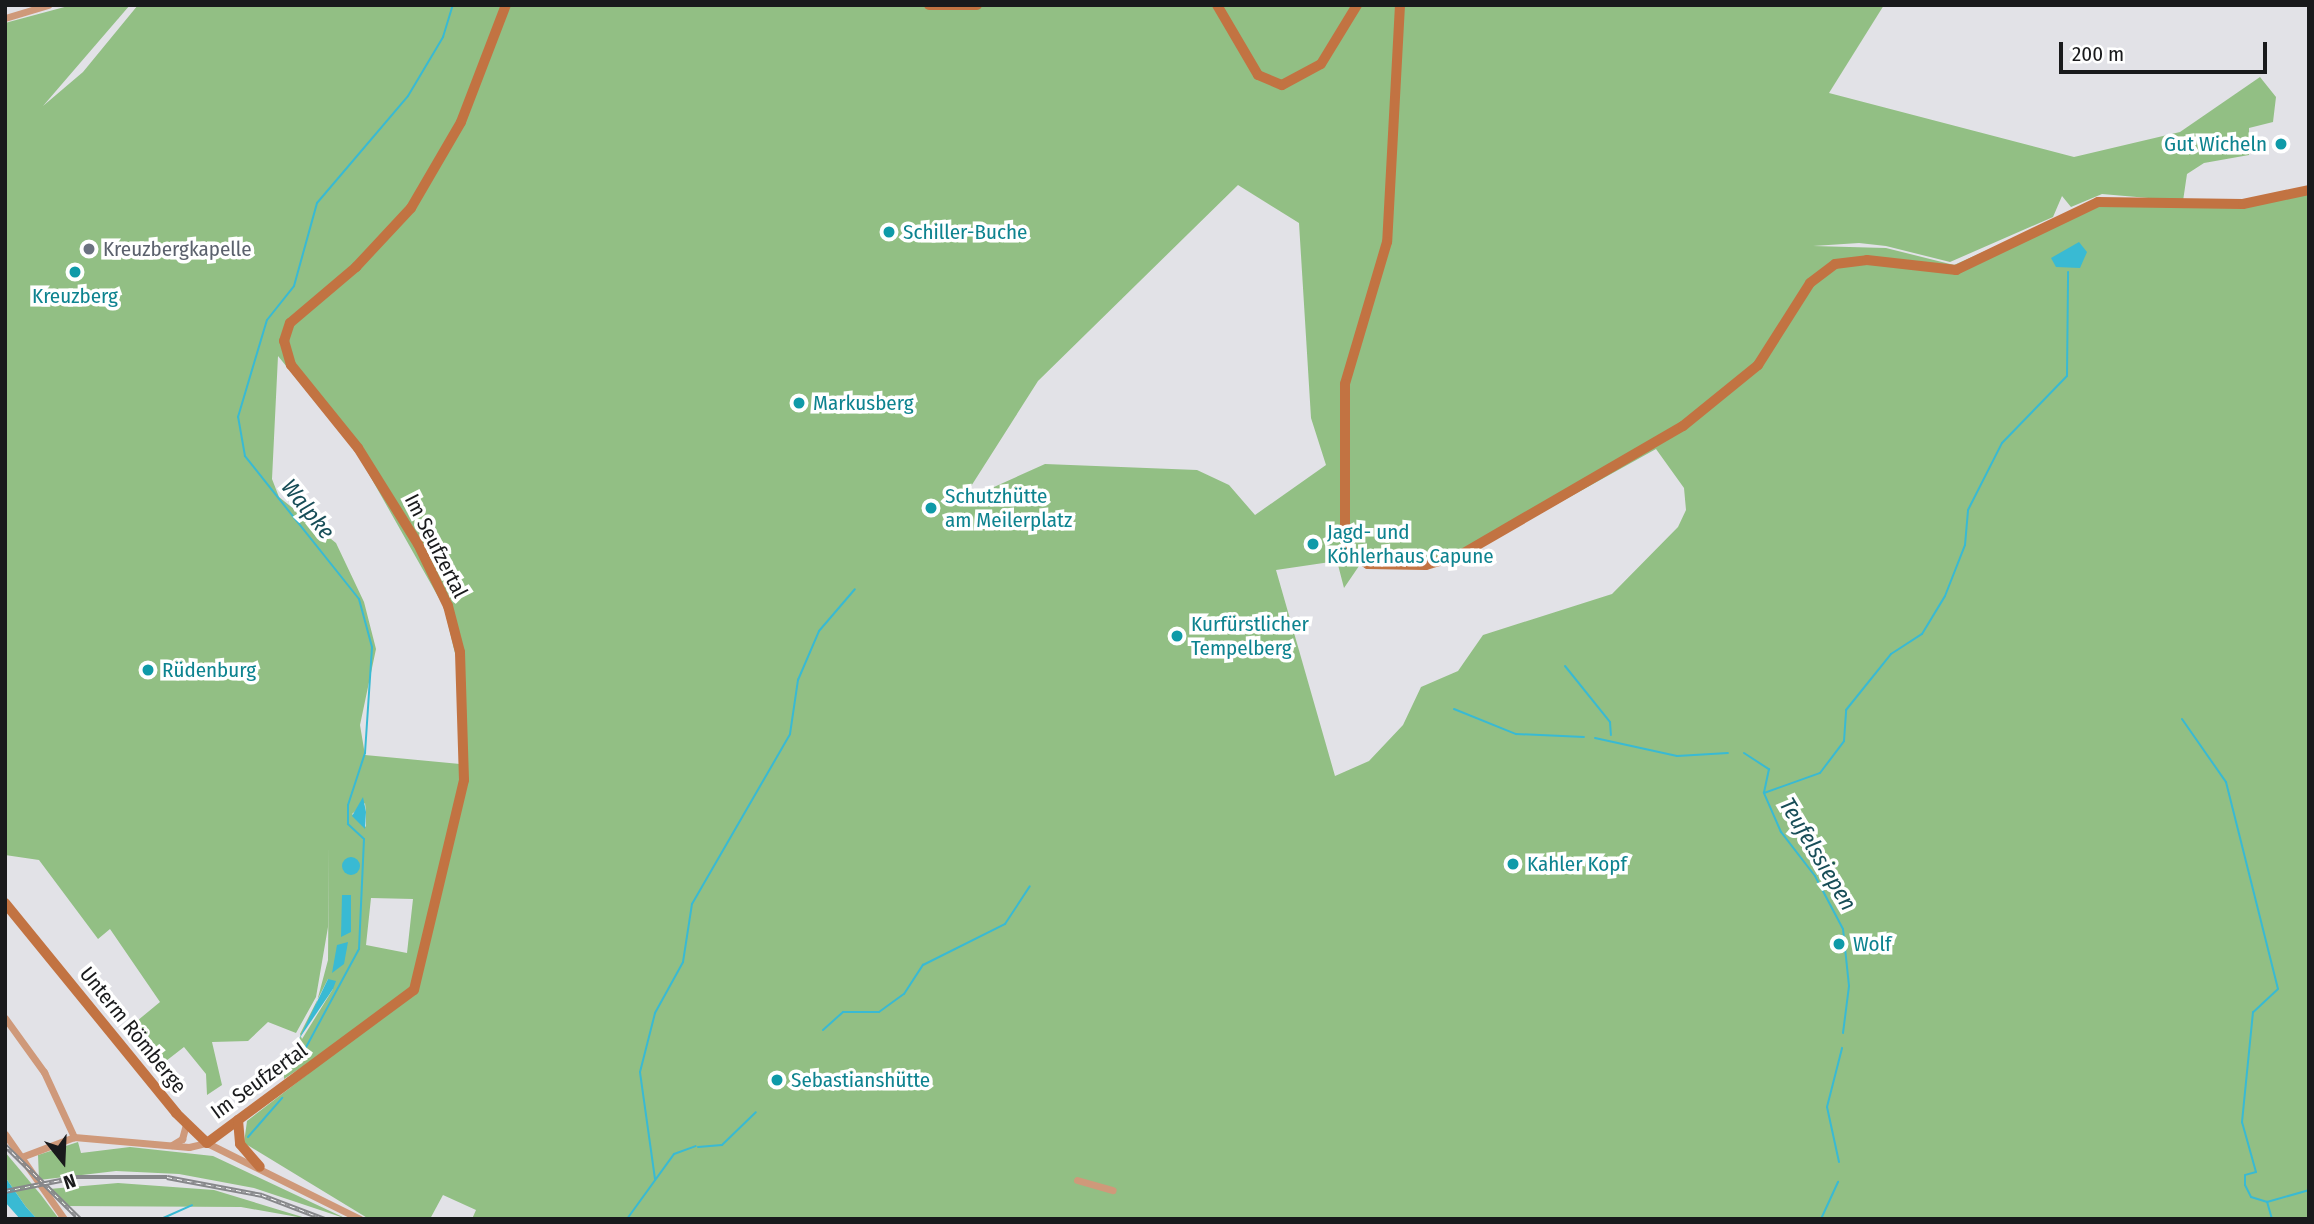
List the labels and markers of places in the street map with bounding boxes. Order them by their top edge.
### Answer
place label: Gut Wicheln [2164,131,2267,157]
marker: Gut Wicheln [2273,136,2289,152]
place label: Schiller-Buche [903,219,1027,245]
marker: Schiller-Buche [881,224,897,240]
place label: Kreuzbergkapelle [103,236,252,262]
marker: Kreuzbergkapelle [81,241,97,257]
marker: Kreuzberg [67,264,83,280]
place label: Kreuzberg [32,283,118,309]
place label: Markusberg [813,390,914,416]
marker: Markusberg [791,395,807,411]
place label: Schutzhütte am Meilerplatz [945,483,1072,533]
marker: Schutzhütte am Meilerplatz [923,500,939,516]
place label: Jagd- und Köhlerhaus Capune [1327,519,1494,569]
marker: Jagd- und Köhlerhaus Capune [1305,536,1321,552]
place label: Kurfürstlicher Tempelberg [1191,611,1309,661]
marker: Kurfürstlicher Tempelberg [1169,628,1185,644]
place label: Rüdenburg [162,657,256,683]
marker: Rüdenburg [140,662,156,678]
place label: Kahler Kopf [1527,851,1627,877]
marker: Kahler Kopf [1505,856,1521,872]
place label: Wolf [1853,931,1892,957]
marker: Wolf [1831,936,1847,952]
place label: Sebastianshütte [791,1067,930,1093]
marker: Sebastianshütte [769,1072,785,1088]

